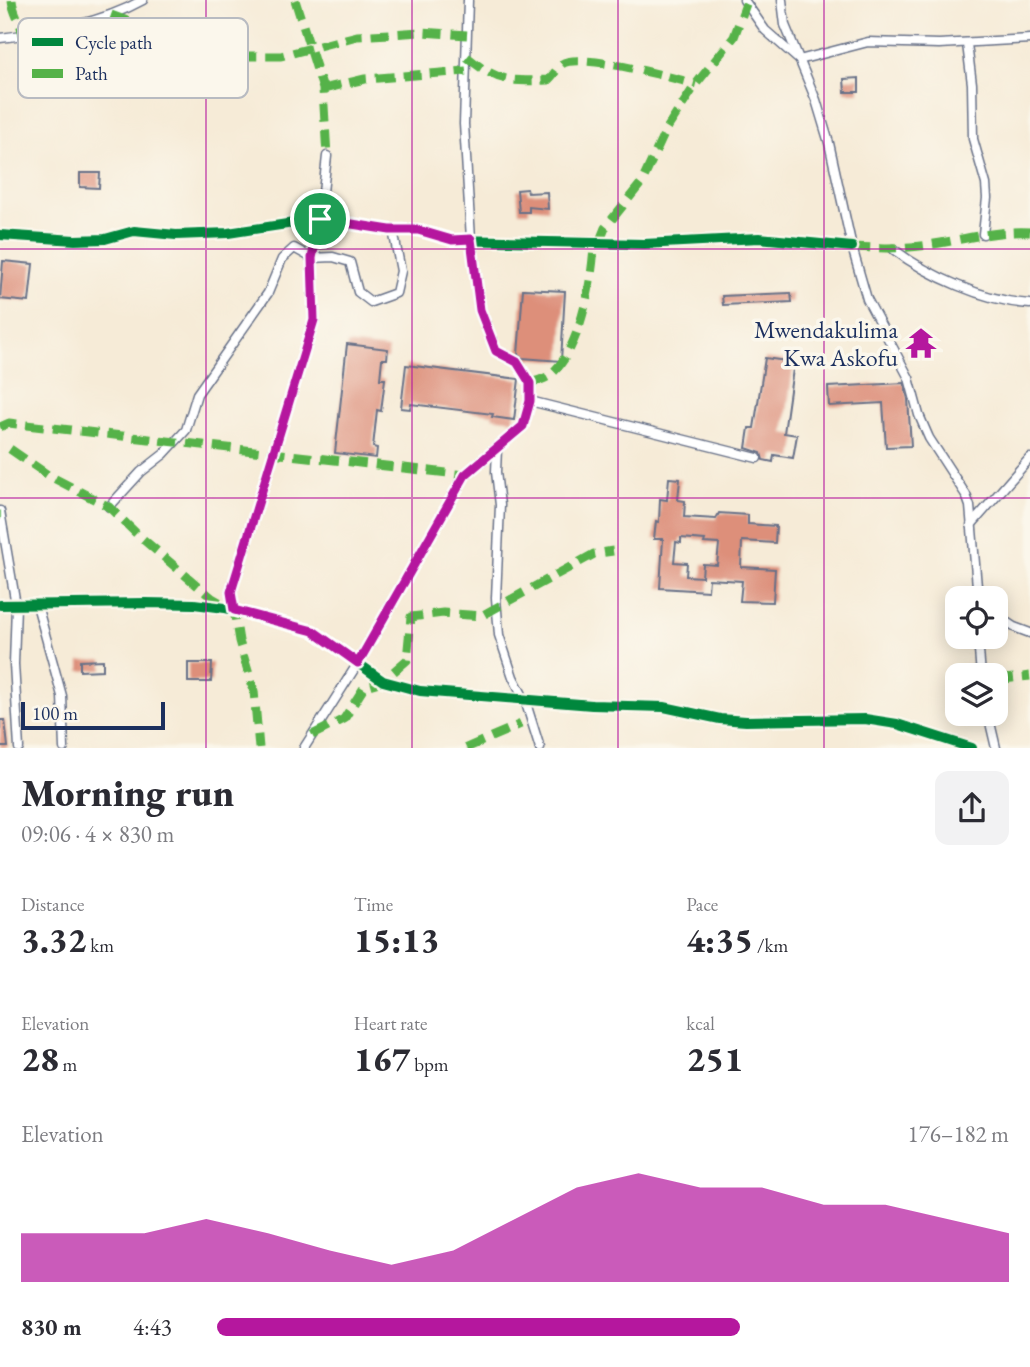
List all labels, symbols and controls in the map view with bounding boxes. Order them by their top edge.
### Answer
legend [18,18,248,98]
text: Cycle path [75,30,153,55]
text: Path [75,61,108,86]
pin [290,189,350,249]
icon: arrive [301,200,339,238]
place label: Mwendakulima Kwa Askofu [754,314,898,373]
temple icon: Mwendakulima Kwa Askofu [904,326,938,360]
map controls [945,586,1008,726]
button: locate [945,586,1008,649]
button: layers [945,663,1008,726]
scale bar [21,698,164,730]
text: 100 m [32,701,78,726]
text: Morning run [21,768,234,817]
button: share [935,771,1009,845]
text: 09:06 · 4 × 830 m [21,819,174,849]
text: Distance [21,892,84,917]
text: Time [354,892,393,917]
text: Pace [686,892,718,917]
text: 3.32 [21,917,87,962]
text: 15:13 [354,917,439,962]
text: 4:35 [686,917,753,962]
text: km [87,933,114,958]
text: /km [753,933,788,958]
text: Elevation [21,1011,89,1036]
text: Heart rate [354,1011,427,1036]
text: kcal [686,1011,715,1036]
text: 28 [21,1036,59,1081]
text: 167 [354,1036,410,1081]
text: 251 [686,1036,743,1081]
text: m [59,1052,77,1077]
text: bpm [410,1052,449,1077]
text: Elevation [21,1119,104,1149]
text: 176–182 m [908,1119,1009,1149]
text: 830 m [21,1312,82,1342]
text: 4:43 [133,1312,172,1342]

